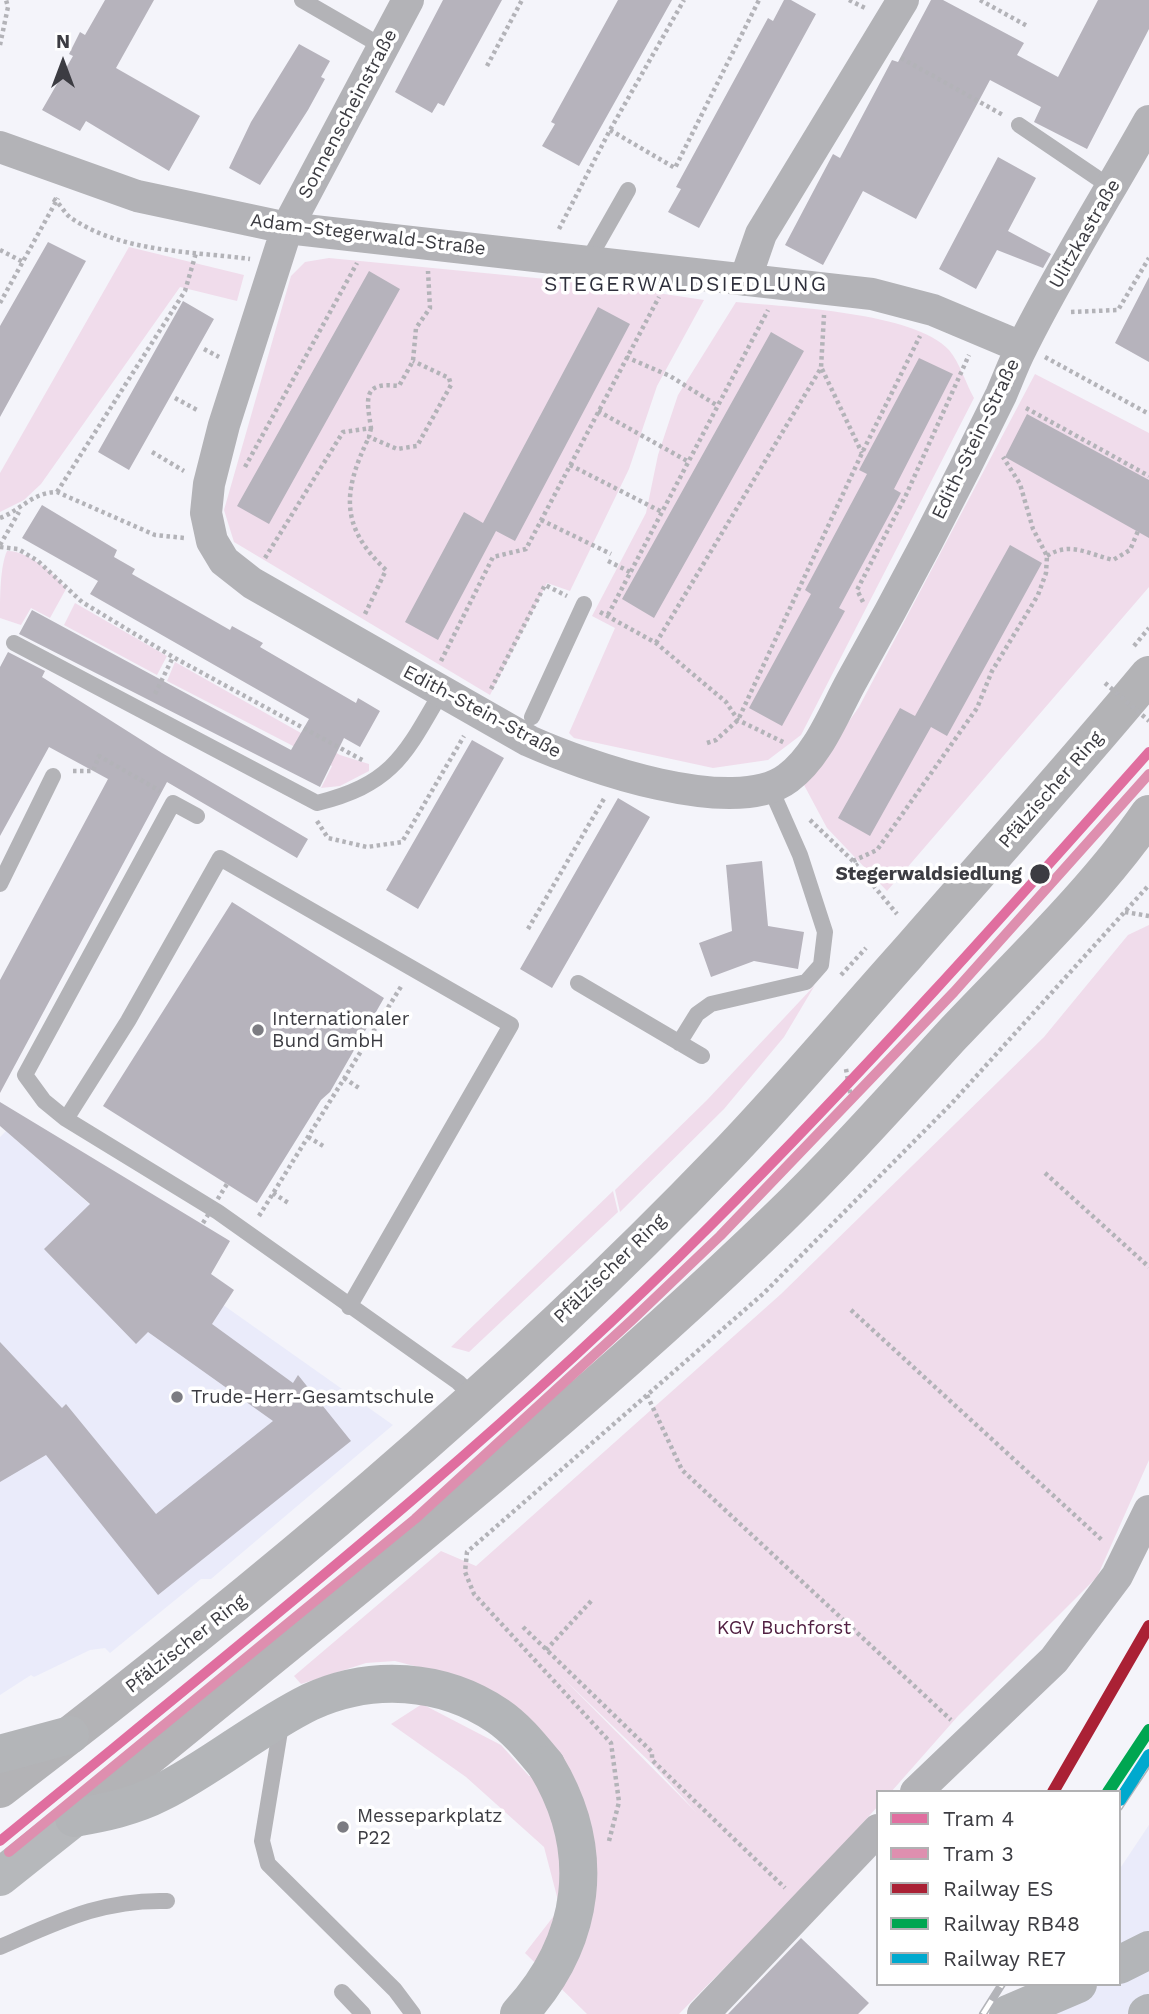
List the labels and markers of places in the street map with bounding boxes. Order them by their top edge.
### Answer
marker: Stegerwaldsiedlung [1028,862,1052,886]
place label: Stegerwaldsiedlung [836,863,1022,885]
place label: Internationaler Bund GmbH [272,1008,409,1052]
marker: Internationaler Bund GmbH [250,1022,266,1038]
place label: Trude-Herr-Gesamtschule [191,1386,434,1408]
marker: Trude-Herr-Gesamtschule [169,1389,185,1405]
place label: Messeparkplatz P22 [357,1805,502,1849]
marker: Messeparkplatz P22 [335,1819,351,1835]

